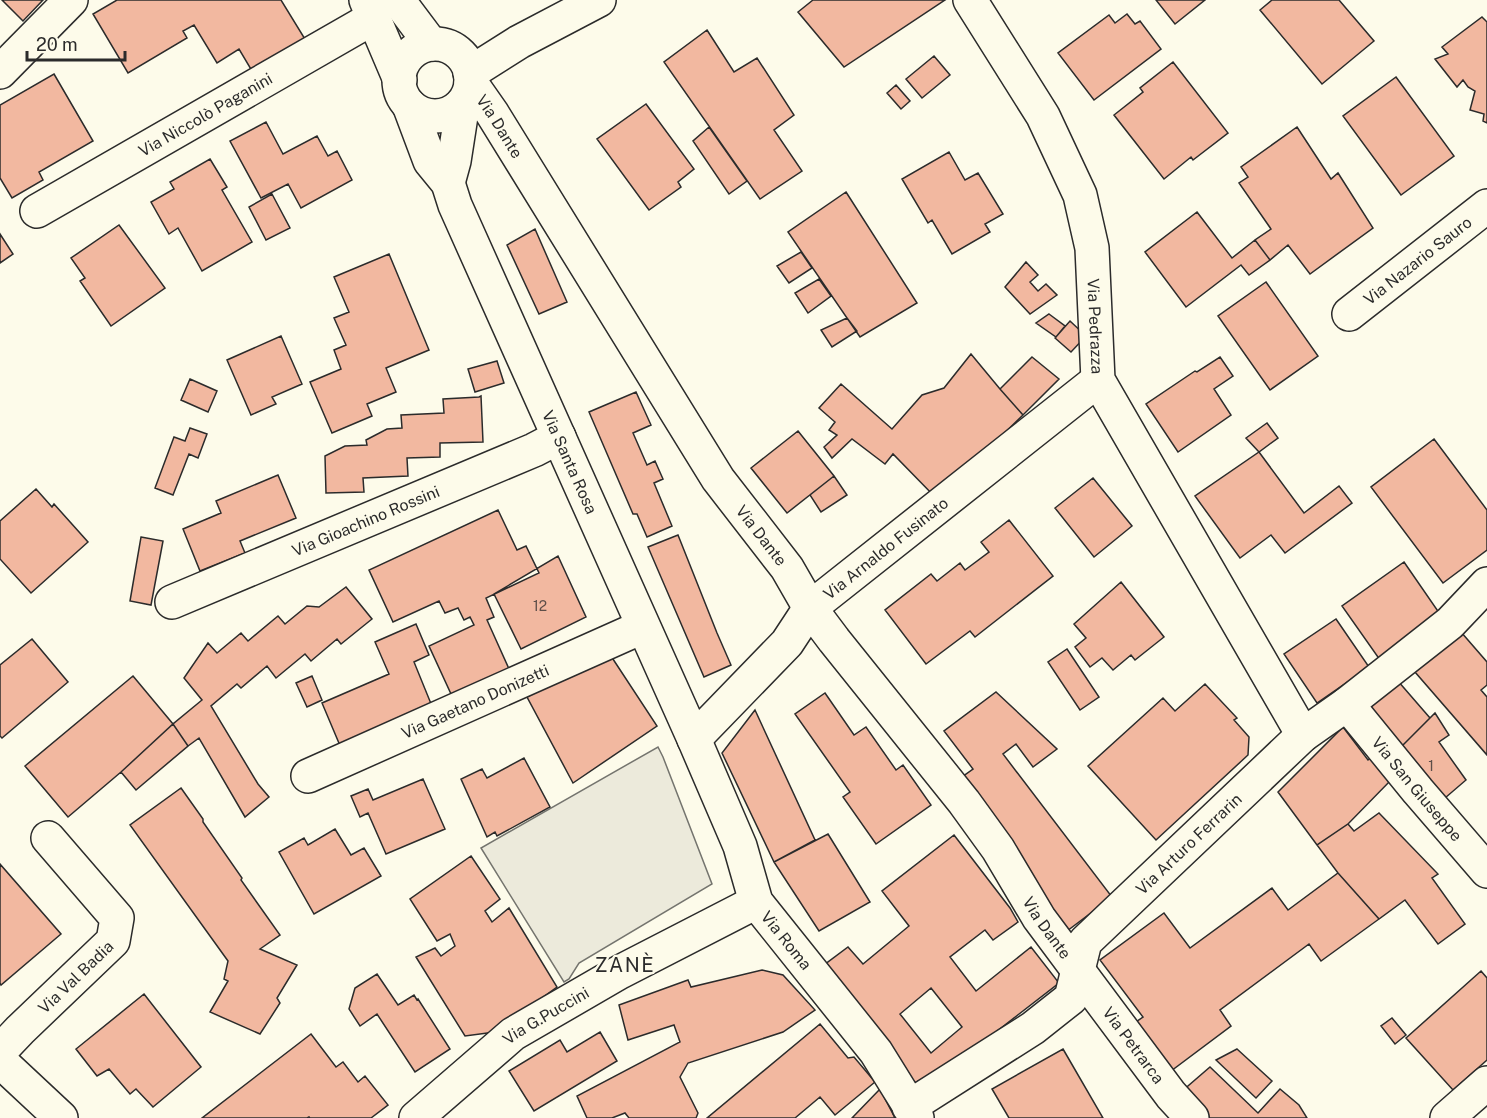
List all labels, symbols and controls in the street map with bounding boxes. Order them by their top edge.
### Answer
scale bar [27,24,124,62]
text: 20 m [36,34,78,55]
street label: Via Niccolò Paganini [135,69,276,161]
street label: Via Dante [472,91,527,162]
street label: Via Nazario Sauro [1360,213,1476,309]
street label: Via Pedrazza [1083,278,1107,374]
street label: Via Santa Rosa [538,408,601,517]
street label: Via Gioachino Rossini [289,482,442,561]
street label: Via Arnaldo Fusinato [820,493,952,604]
street label: Via Dante [732,502,791,570]
house number: 12 [533,598,547,614]
street label: Via Gaetano Donizetti [399,661,552,743]
street label: Via San Giuseppe [1368,733,1466,845]
house number: 1 [1428,758,1434,774]
street label: Via Arturo Ferrarin [1132,789,1246,899]
street label: Via Dante [1019,893,1075,963]
street label: Via Roma [757,907,815,974]
street label: Via Val Badia [34,937,118,1017]
district label: ZANÈ [595,952,655,977]
street label: Via G.Puccini [499,983,593,1049]
street label: Via Petrarca [1099,1003,1168,1087]

